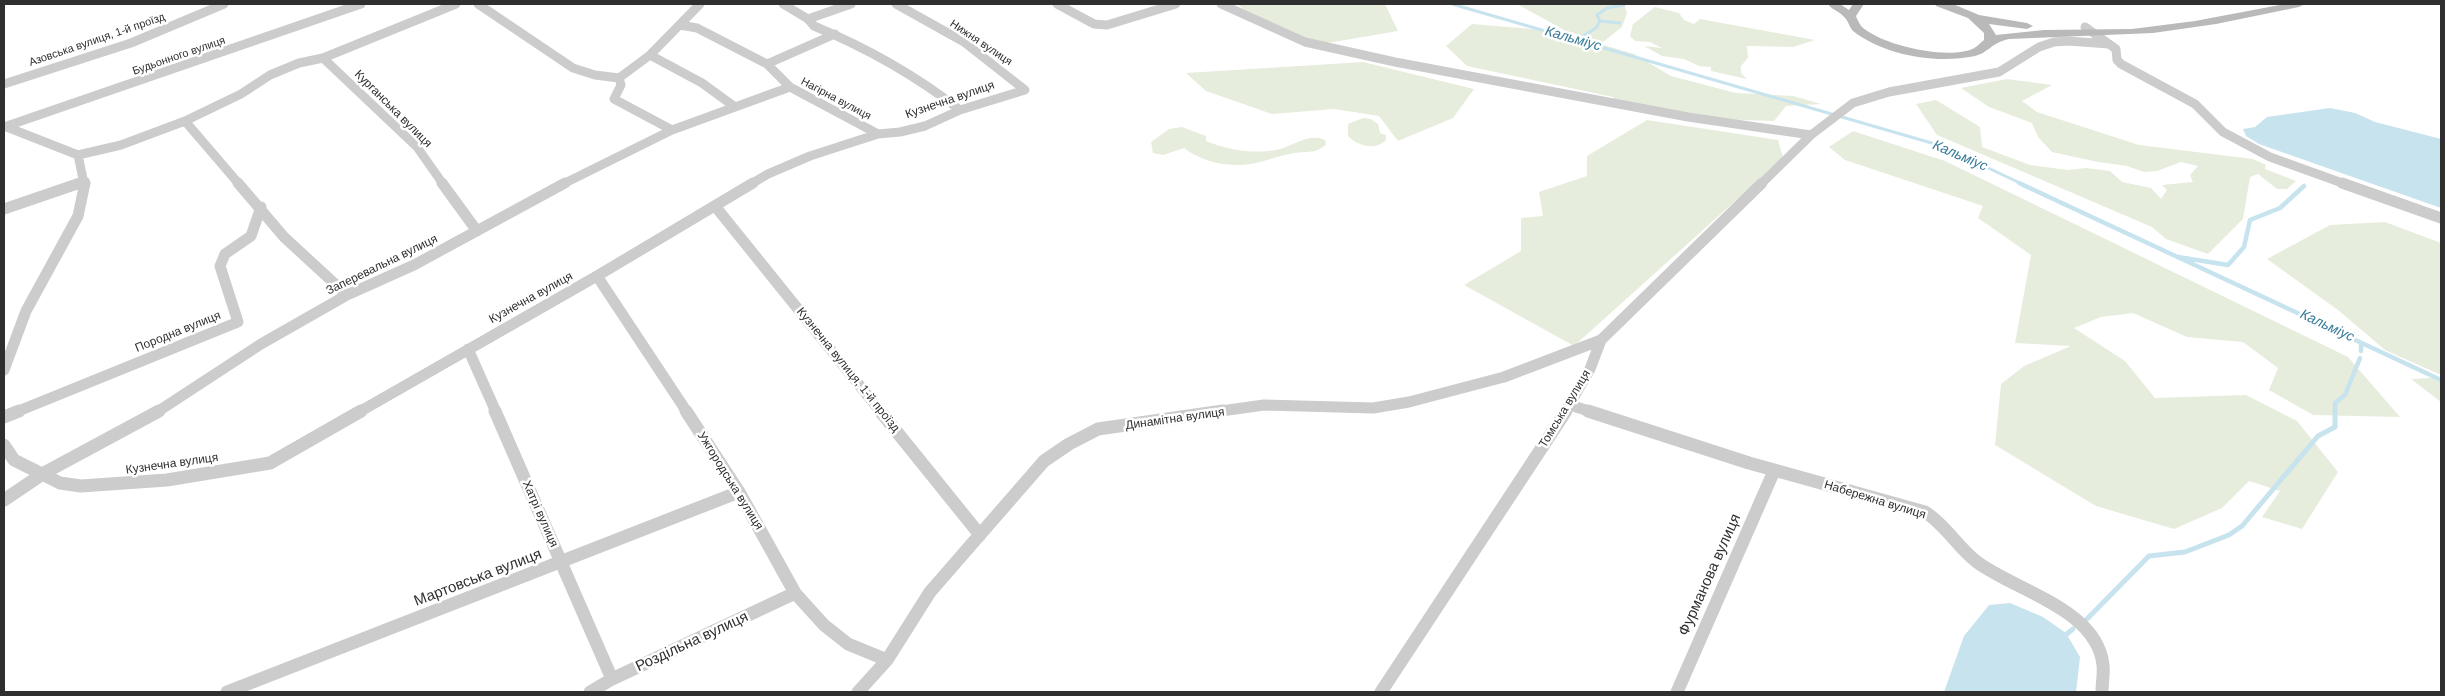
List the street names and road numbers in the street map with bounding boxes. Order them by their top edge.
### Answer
street label: Азовська вулиця, 1-й проїзд [27,11,167,69]
street label: Нижня вулиця [947,17,1015,69]
street label: Будьонного вулиця [131,34,227,78]
street label: Курганська вулиця [351,67,435,151]
street label: Нагірна вулиця [799,75,873,123]
street label: Кузнечна вулиця [904,78,996,122]
street label: Заперевальна вулиця [324,232,440,298]
street label: Кузнечна вулиця [487,269,575,327]
street label: Кузнечна вулиця, 1-й проїзд [793,305,903,435]
street label: Породна вулиця [133,308,223,356]
street label: Томська вулиця [1536,368,1594,450]
street label: Динамітна вулиця [1124,405,1226,433]
street label: Ужгородська вулиця [694,429,766,533]
street label: Кузнечна вулиця [125,450,219,478]
street label: Хатрі вулиця [519,478,561,550]
street label: Набережна вулиця [1822,478,1928,522]
street label: Фурманова вулиця [1675,511,1745,639]
street label: Мартовська вулиця [412,545,544,611]
street label: Роздільна вулиця [633,608,751,676]

